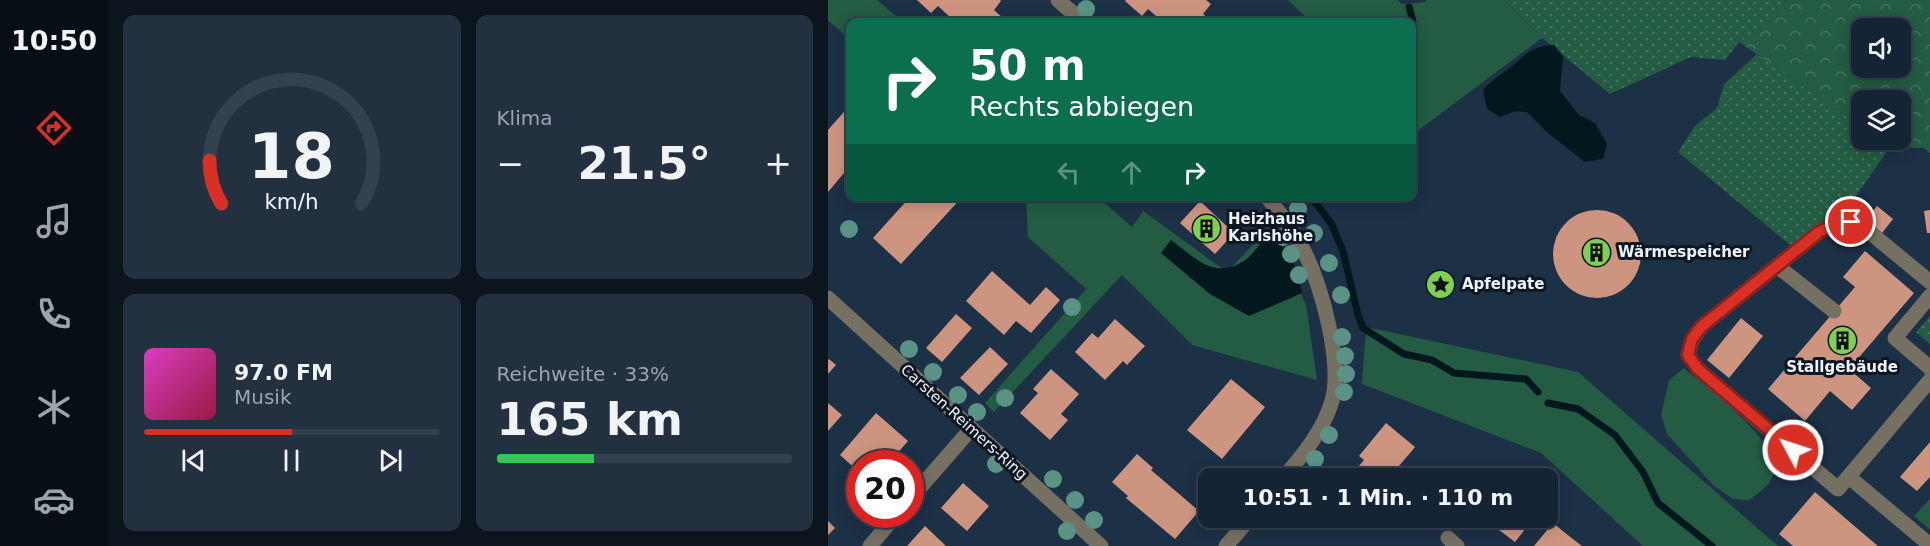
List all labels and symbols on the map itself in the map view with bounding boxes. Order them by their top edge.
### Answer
pin [1825,196,1876,247]
place label: Heizhaus Karlshöhe [1228,210,1313,245]
building icon: Heizhaus Karlshöhe [1191,212,1223,244]
building icon: Wärmespeicher [1581,236,1613,268]
place label: Wärmespeicher [1618,243,1750,261]
place icon: Apfelpate [1425,268,1457,300]
place label: Apfelpate [1462,275,1544,293]
building icon: Stallgebäude [1826,324,1858,356]
place label: Stallgebäude [1786,358,1898,376]
street label: Carsten-Reimers-Ring [897,361,1031,483]
position arrow [1761,418,1825,482]
speed limit sign: 20 [846,450,924,528]

